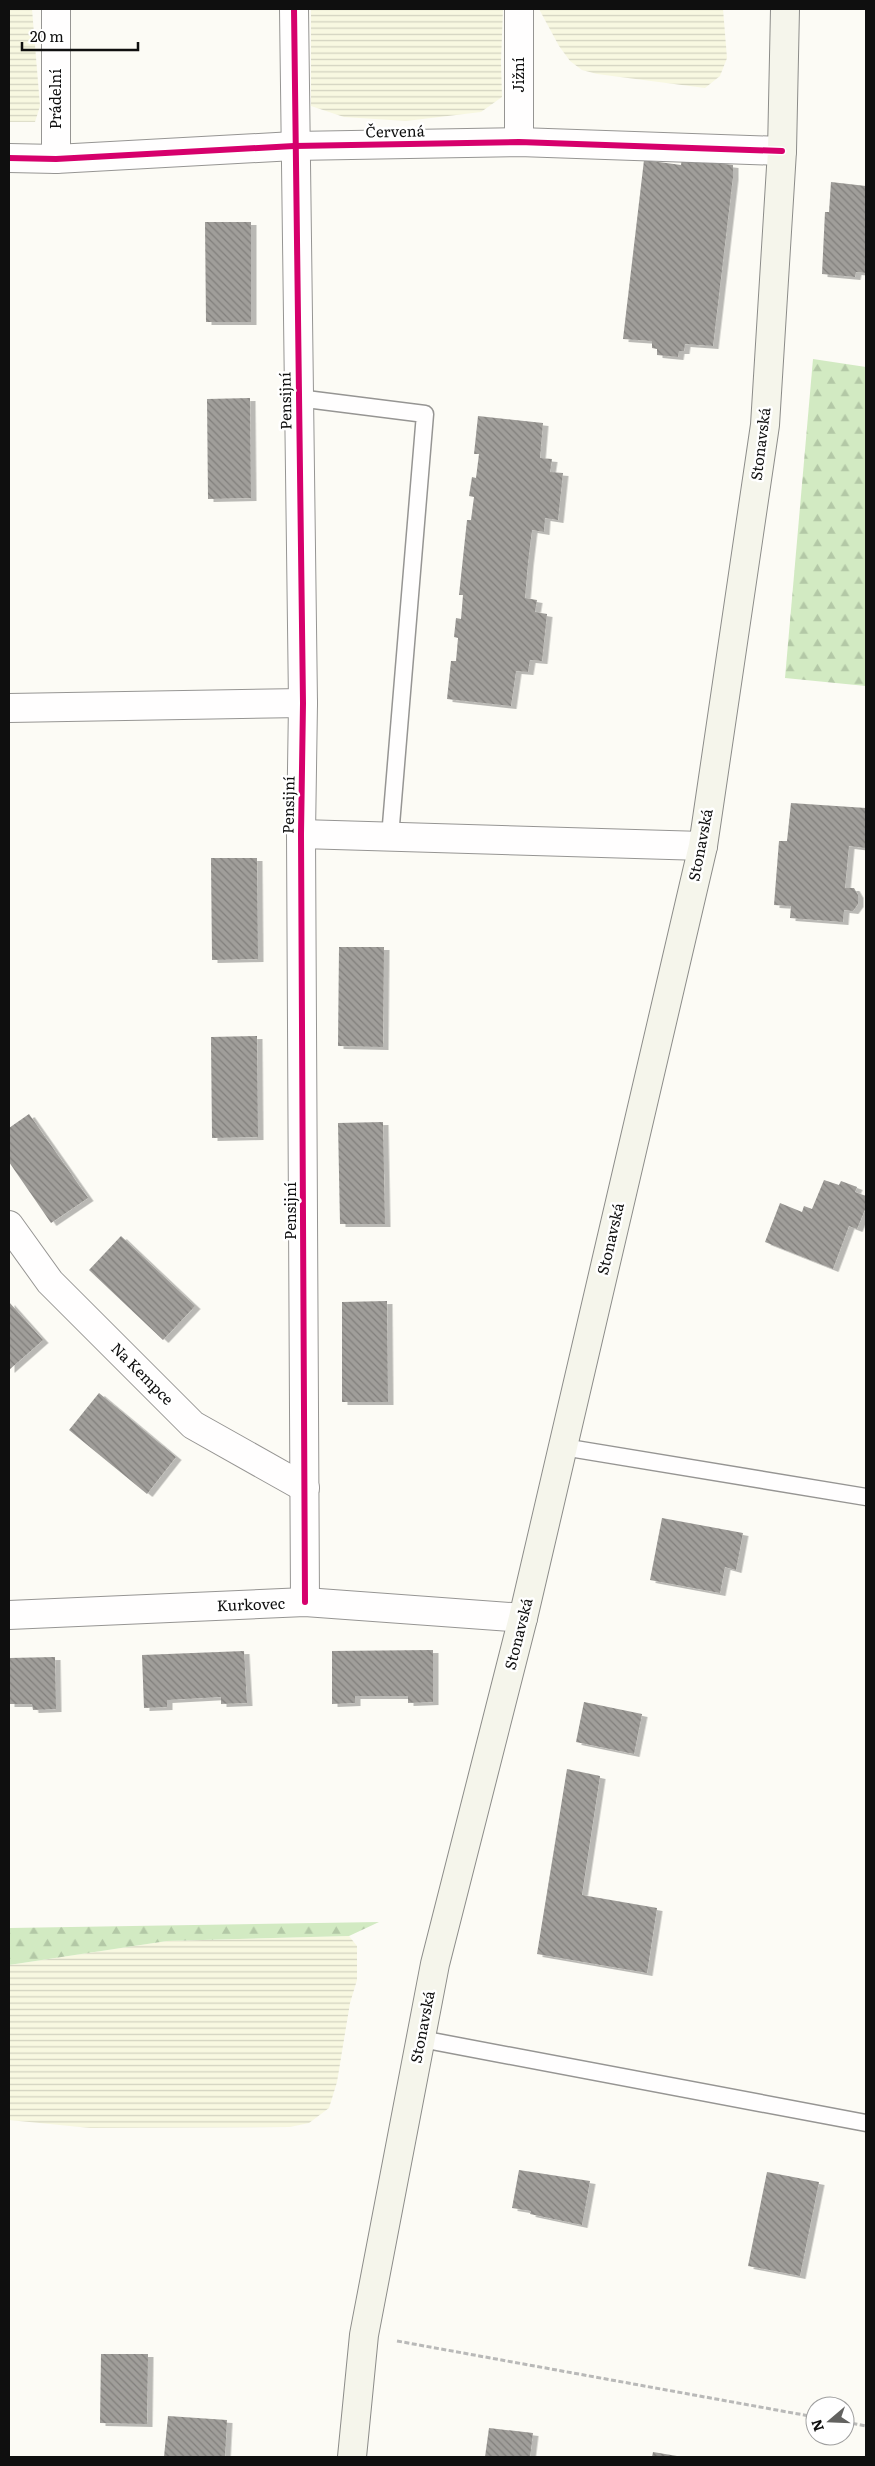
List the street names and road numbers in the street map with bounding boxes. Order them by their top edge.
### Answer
street label: Jižní [506,57,529,93]
street label: Prádelní [43,69,66,129]
street label: Červená [365,118,426,143]
street label: Pensijní [272,372,297,430]
street label: Stonavská [744,405,776,482]
street label: Pensijní [275,776,300,834]
street label: Stonavská [681,806,718,883]
street label: Pensijní [278,1182,301,1240]
street label: Stonavská [590,1199,629,1277]
street label: Na Kempce [107,1336,180,1410]
street label: Kurkovec [216,1591,286,1616]
street label: Stonavská [498,1594,538,1672]
street label: Stonavská [403,1988,440,2065]

